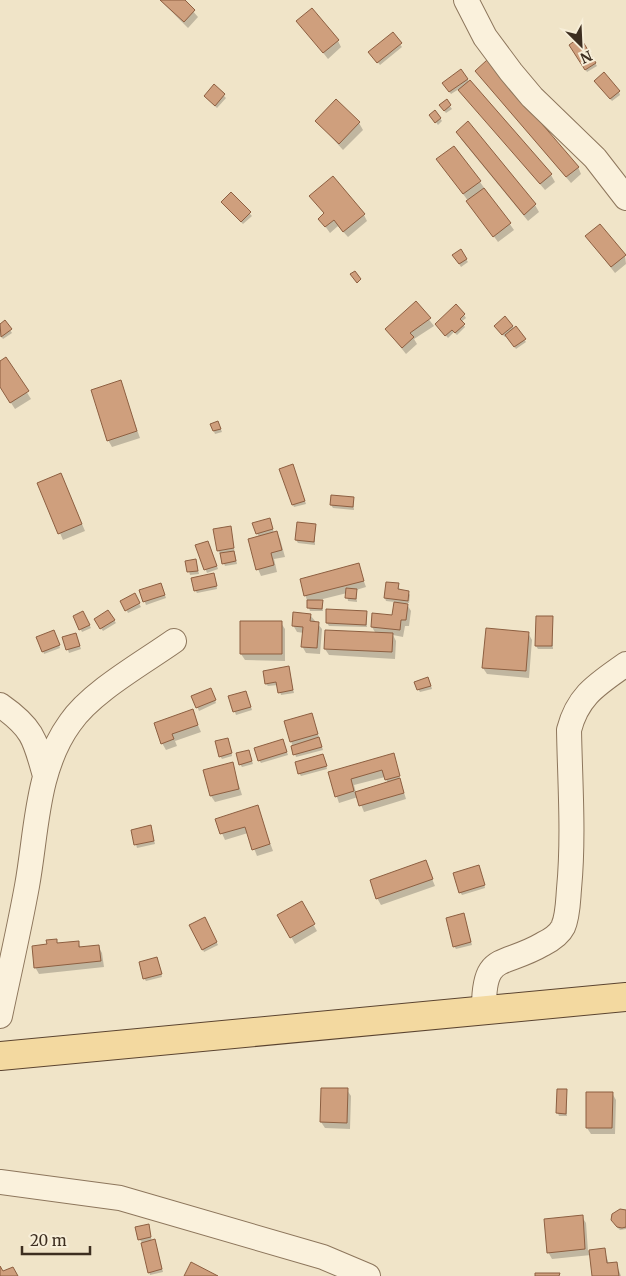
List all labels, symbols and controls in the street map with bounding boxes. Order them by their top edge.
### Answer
north arrow [556,20,606,70]
text: N [578,46,595,67]
scale bar [22,1224,90,1256]
text: 20 m [30,1231,67,1250]

